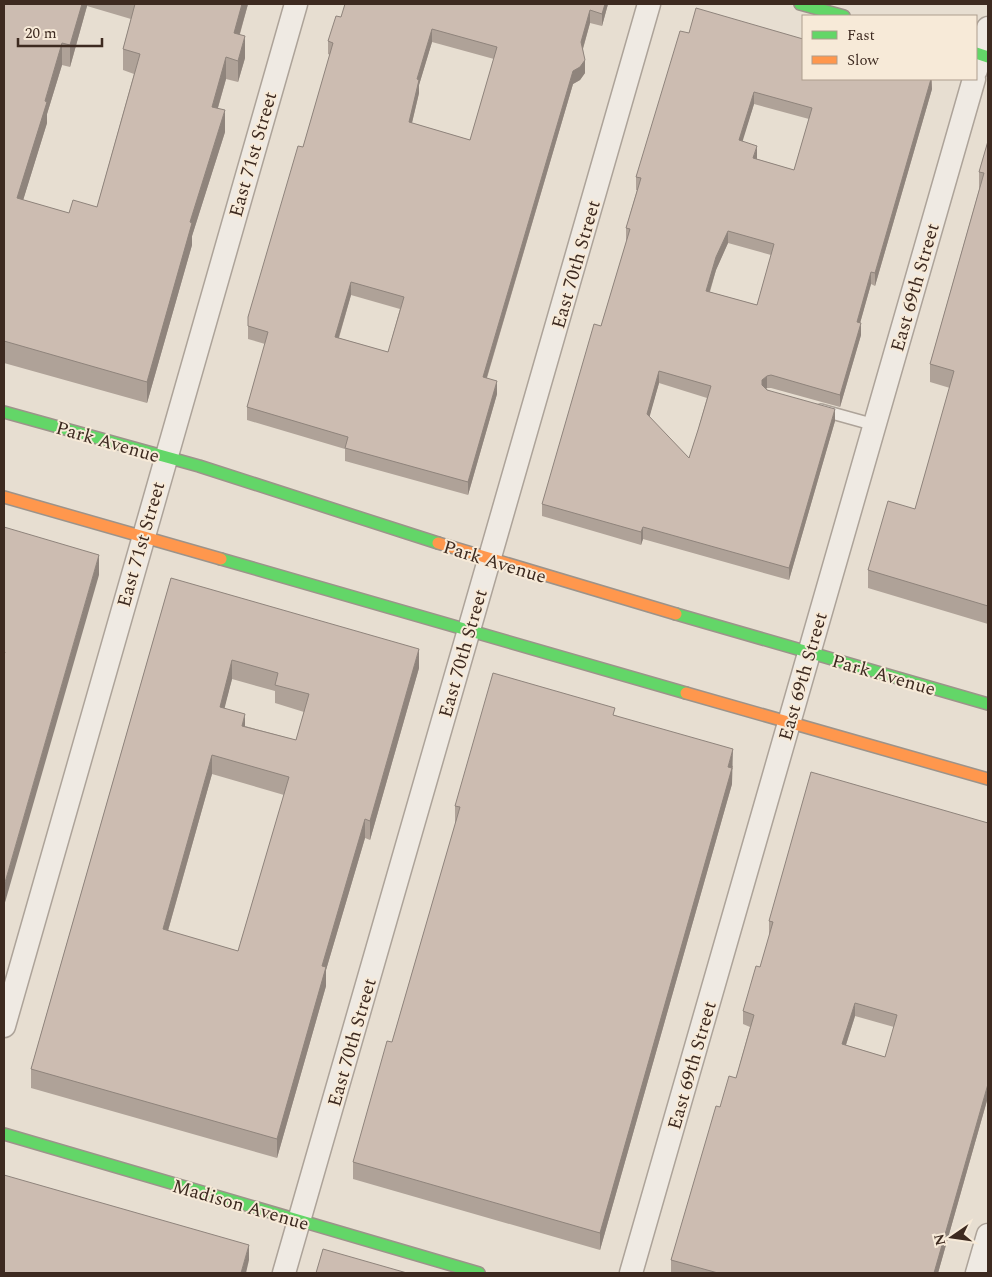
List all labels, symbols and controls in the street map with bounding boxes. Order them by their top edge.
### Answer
scale bar [18,15,101,47]
legend [802,15,977,80]
text: 20 m [25,22,57,45]
text: Fast [847,24,875,47]
text: Slow [847,49,879,72]
street label: East 71st Street [222,88,285,221]
street label: East 70th Street [544,196,609,332]
street label: East 69th Street [883,219,948,355]
street label: Park Avenue [52,414,163,471]
street label: East 71st Street [110,478,173,611]
street label: Park Avenue [439,533,550,592]
street label: East 70th Street [431,585,496,721]
street label: East 69th Street [771,608,836,744]
street label: Park Avenue [828,647,939,704]
street label: East 70th Street [320,974,385,1110]
street label: East 69th Street [660,997,725,1133]
street label: Madison Avenue [169,1172,312,1239]
north arrow [927,1212,977,1262]
text: N [928,1232,951,1248]

